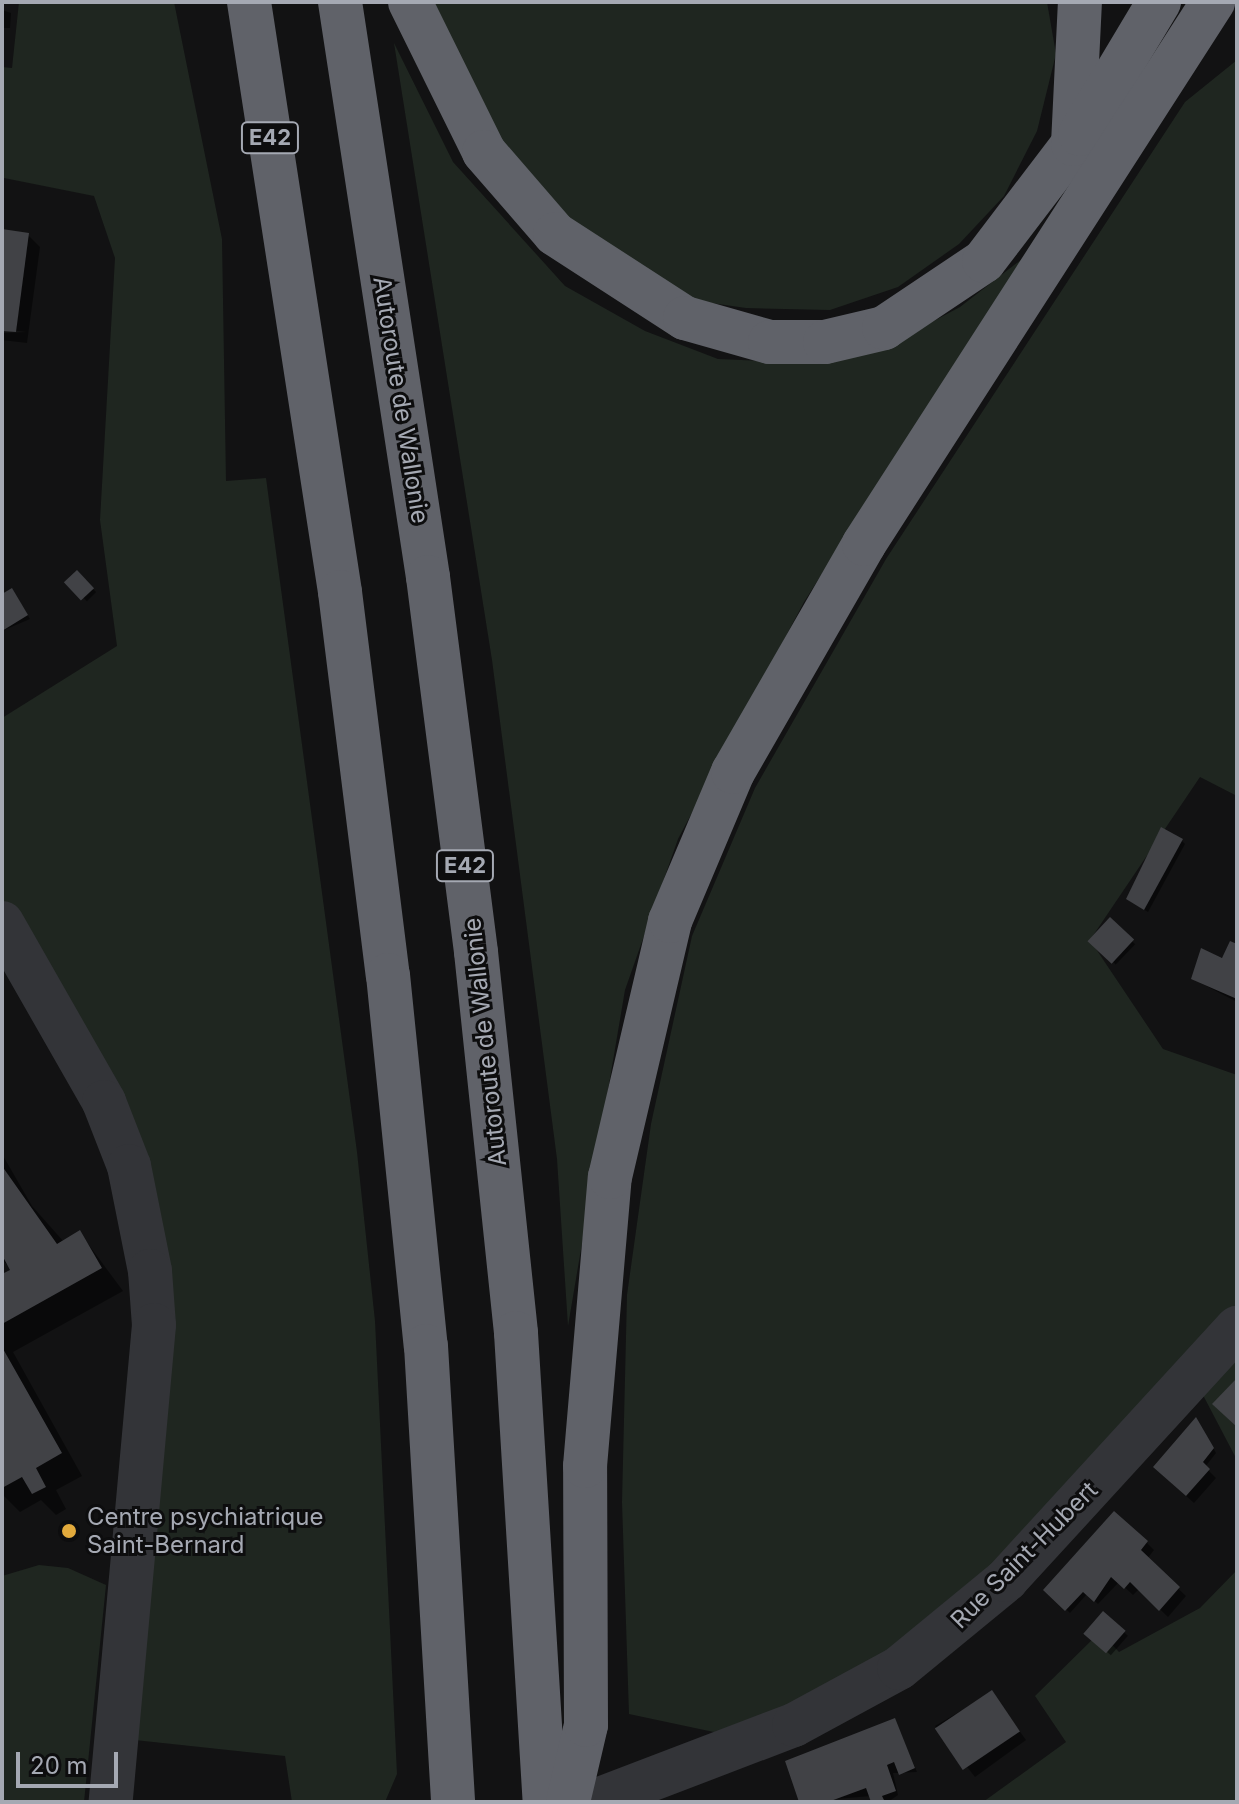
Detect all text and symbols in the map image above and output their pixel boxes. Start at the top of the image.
road number: E42 [240,120,300,156]
street label: Autoroute de Wallonie [367,274,435,526]
road number: E42 [435,848,495,884]
street label: Autoroute de Wallonie [458,916,512,1168]
street label: Rue Saint-Hubert [945,1476,1103,1634]
place label: Centre psychiatrique Saint-Bernard [87,1503,323,1559]
marker: Centre psychiatrique Saint-Bernard [58,1520,80,1542]
scale bar [20,1736,122,1786]
text: 20 m [30,1751,88,1780]

